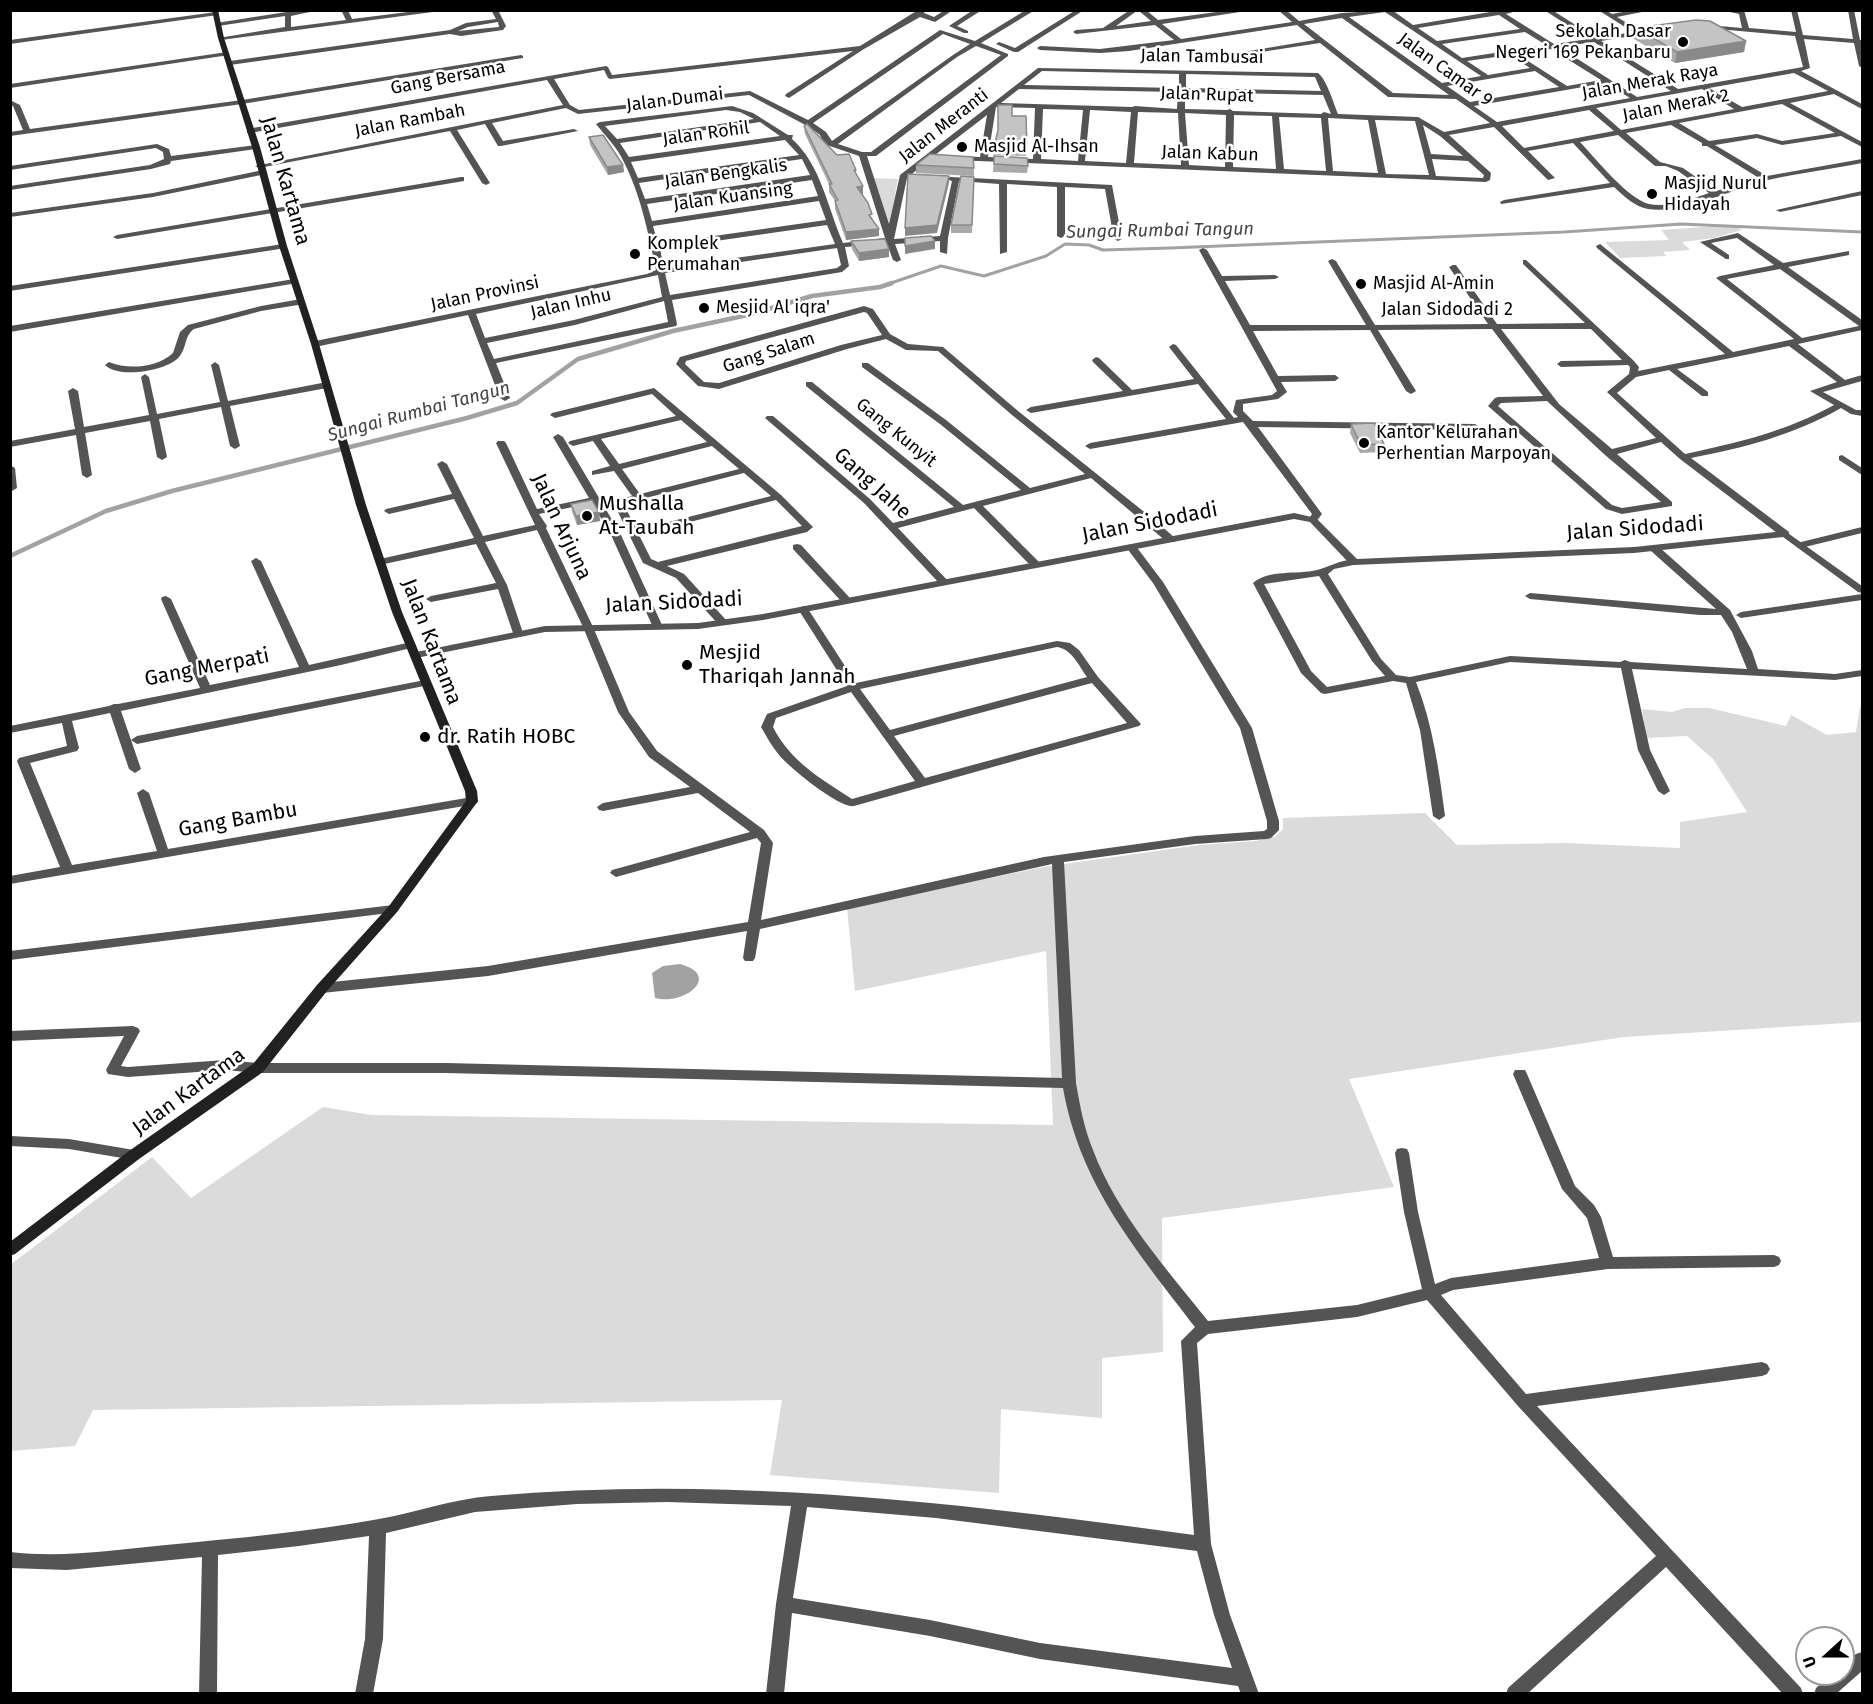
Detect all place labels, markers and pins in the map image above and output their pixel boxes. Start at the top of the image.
place label: Sekolah Dasar Negeri 169 Pekanbaru [1495,21,1671,63]
marker: Sekolah Dasar Negeri 169 Pekanbaru [1676,35,1690,49]
place label: Masjid Al-Ihsan [974,136,1099,158]
marker: Masjid Al-Ihsan [955,140,969,154]
place label: Masjid Nurul Hidayah [1664,173,1767,216]
marker: Masjid Nurul Hidayah [1645,187,1659,201]
place label: Komplek Perumahan [647,233,740,276]
marker: Komplek Perumahan [628,247,642,261]
place label: Masjid Al-Amin [1373,273,1495,295]
marker: Masjid Al-Amin [1354,277,1368,291]
place label: Mesjid Al iqra' [716,297,830,319]
marker: Mesjid Al iqra' [697,301,711,315]
place label: Kantor Kelurahan Perhentian Marpoyan [1376,422,1551,464]
marker: Kantor Kelurahan Perhentian Marpoyan [1357,436,1371,450]
place label: Mushalla At-Taubah [599,491,695,541]
marker: Mushalla At-Taubah [580,509,594,523]
place label: Mesjid Thariqah Jannah [699,640,856,690]
marker: Mesjid Thariqah Jannah [680,658,694,672]
place label: dr. Ratih HOBC [437,724,575,750]
marker: dr. Ratih HOBC [418,730,432,744]

